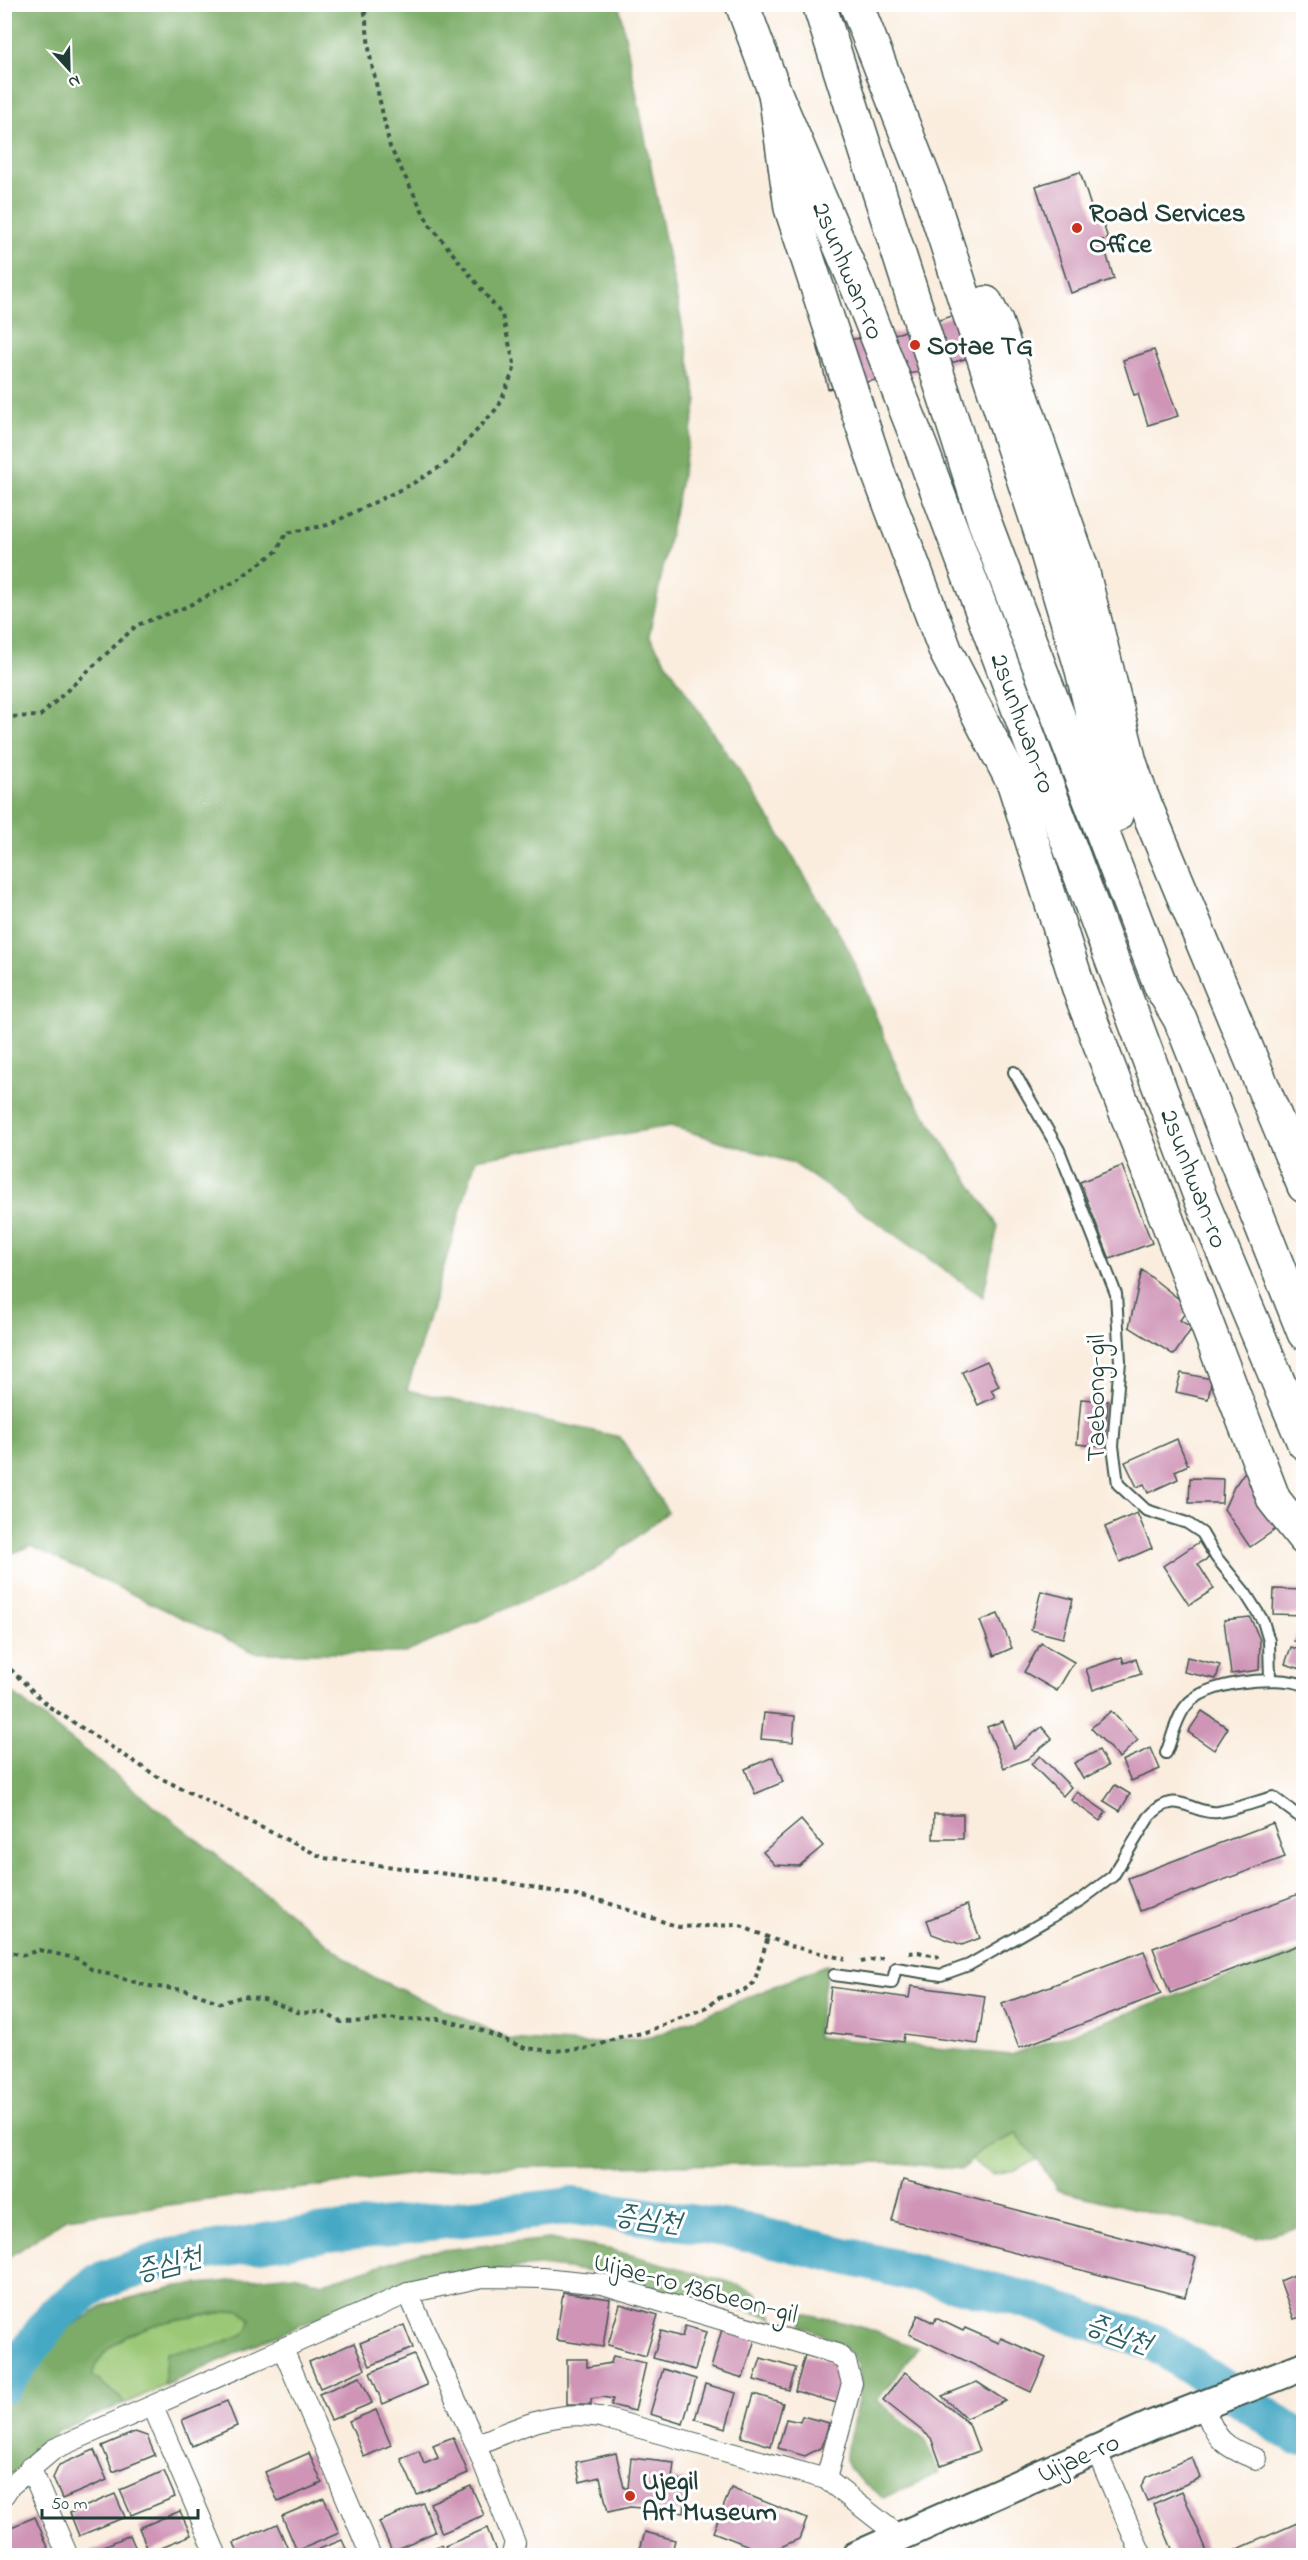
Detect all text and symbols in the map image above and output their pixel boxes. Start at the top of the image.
north arrow [39,39,99,99]
text: N [64,68,83,94]
place label: Road Services Office [1089,195,1245,265]
street label: 2sunhwan-ro [800,196,893,346]
marker: Road Services Office [1070,221,1084,235]
place label: Sotae TG [927,328,1033,367]
marker: Sotae TG [908,338,922,352]
street label: 2sunhwan-ro [978,648,1065,800]
street label: 2sunhwan-ro [1148,1103,1237,1254]
street label: Taebong-gil [1078,1334,1117,1462]
water label: 증심천 [611,2195,686,2246]
water label: 증심천 [131,2237,209,2293]
street label: Uijae-ro 136beon-gil [589,2243,802,2335]
water label: 증심천 [1079,2304,1159,2367]
street label: Uijae-ro [1032,2424,1126,2495]
place label: Ujegil Art Museum [642,2463,777,2533]
scale bar [42,2482,198,2520]
marker: Ujegil Art Museum [623,2489,637,2503]
text: 50 m [51,2492,88,2518]

